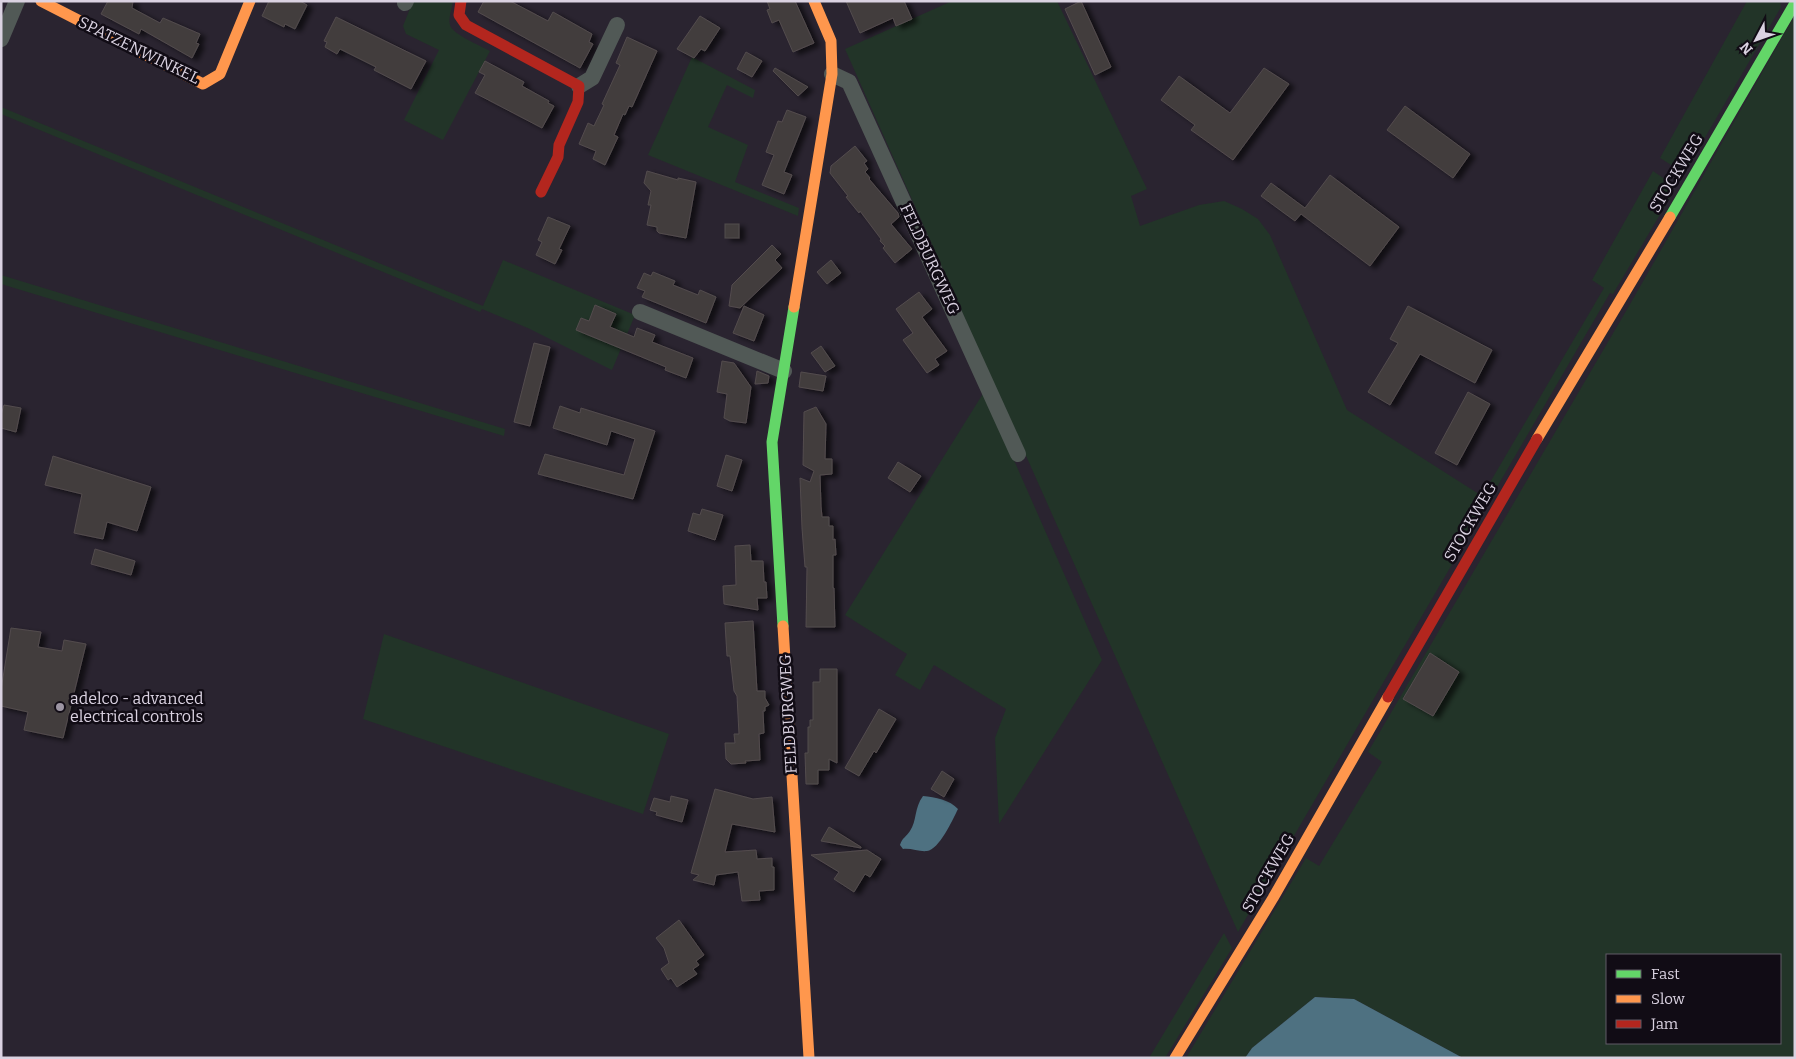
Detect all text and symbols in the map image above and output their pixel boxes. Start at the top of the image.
street label: SPATZENWINKEL [75,12,203,88]
north arrow [1731,15,1781,65]
text: N [1736,38,1757,58]
street label: STOCKWEG [1645,130,1707,216]
street label: FELDBURGWEG [896,201,964,318]
street label: STOCKWEG [1440,479,1500,565]
street label: FELDBURGWEG [775,653,801,774]
place label: adelco - advanced electrical controls [70,689,204,726]
marker: adelco - advanced electrical controls [54,701,66,713]
street label: STOCKWEG [1238,830,1298,916]
legend [1606,954,1781,1044]
text: Fast [1651,965,1680,983]
text: Slow [1651,990,1686,1008]
text: Jam [1650,1015,1679,1033]

